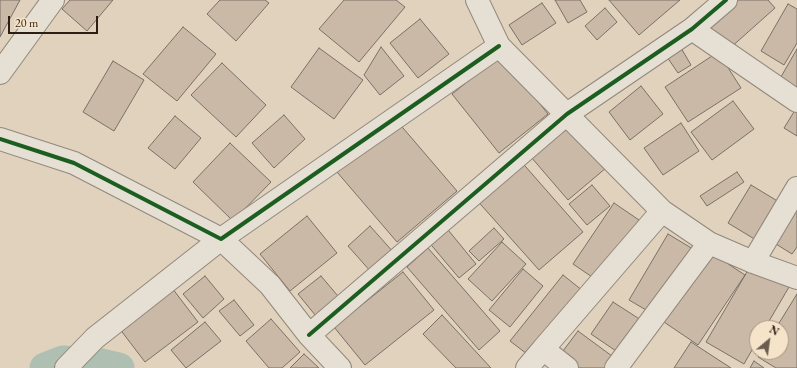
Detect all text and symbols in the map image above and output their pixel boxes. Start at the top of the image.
scale bar [10,8,100,34]
text: 20 m [15,15,38,31]
north arrow [749,320,789,360]
text: N [767,322,782,339]

